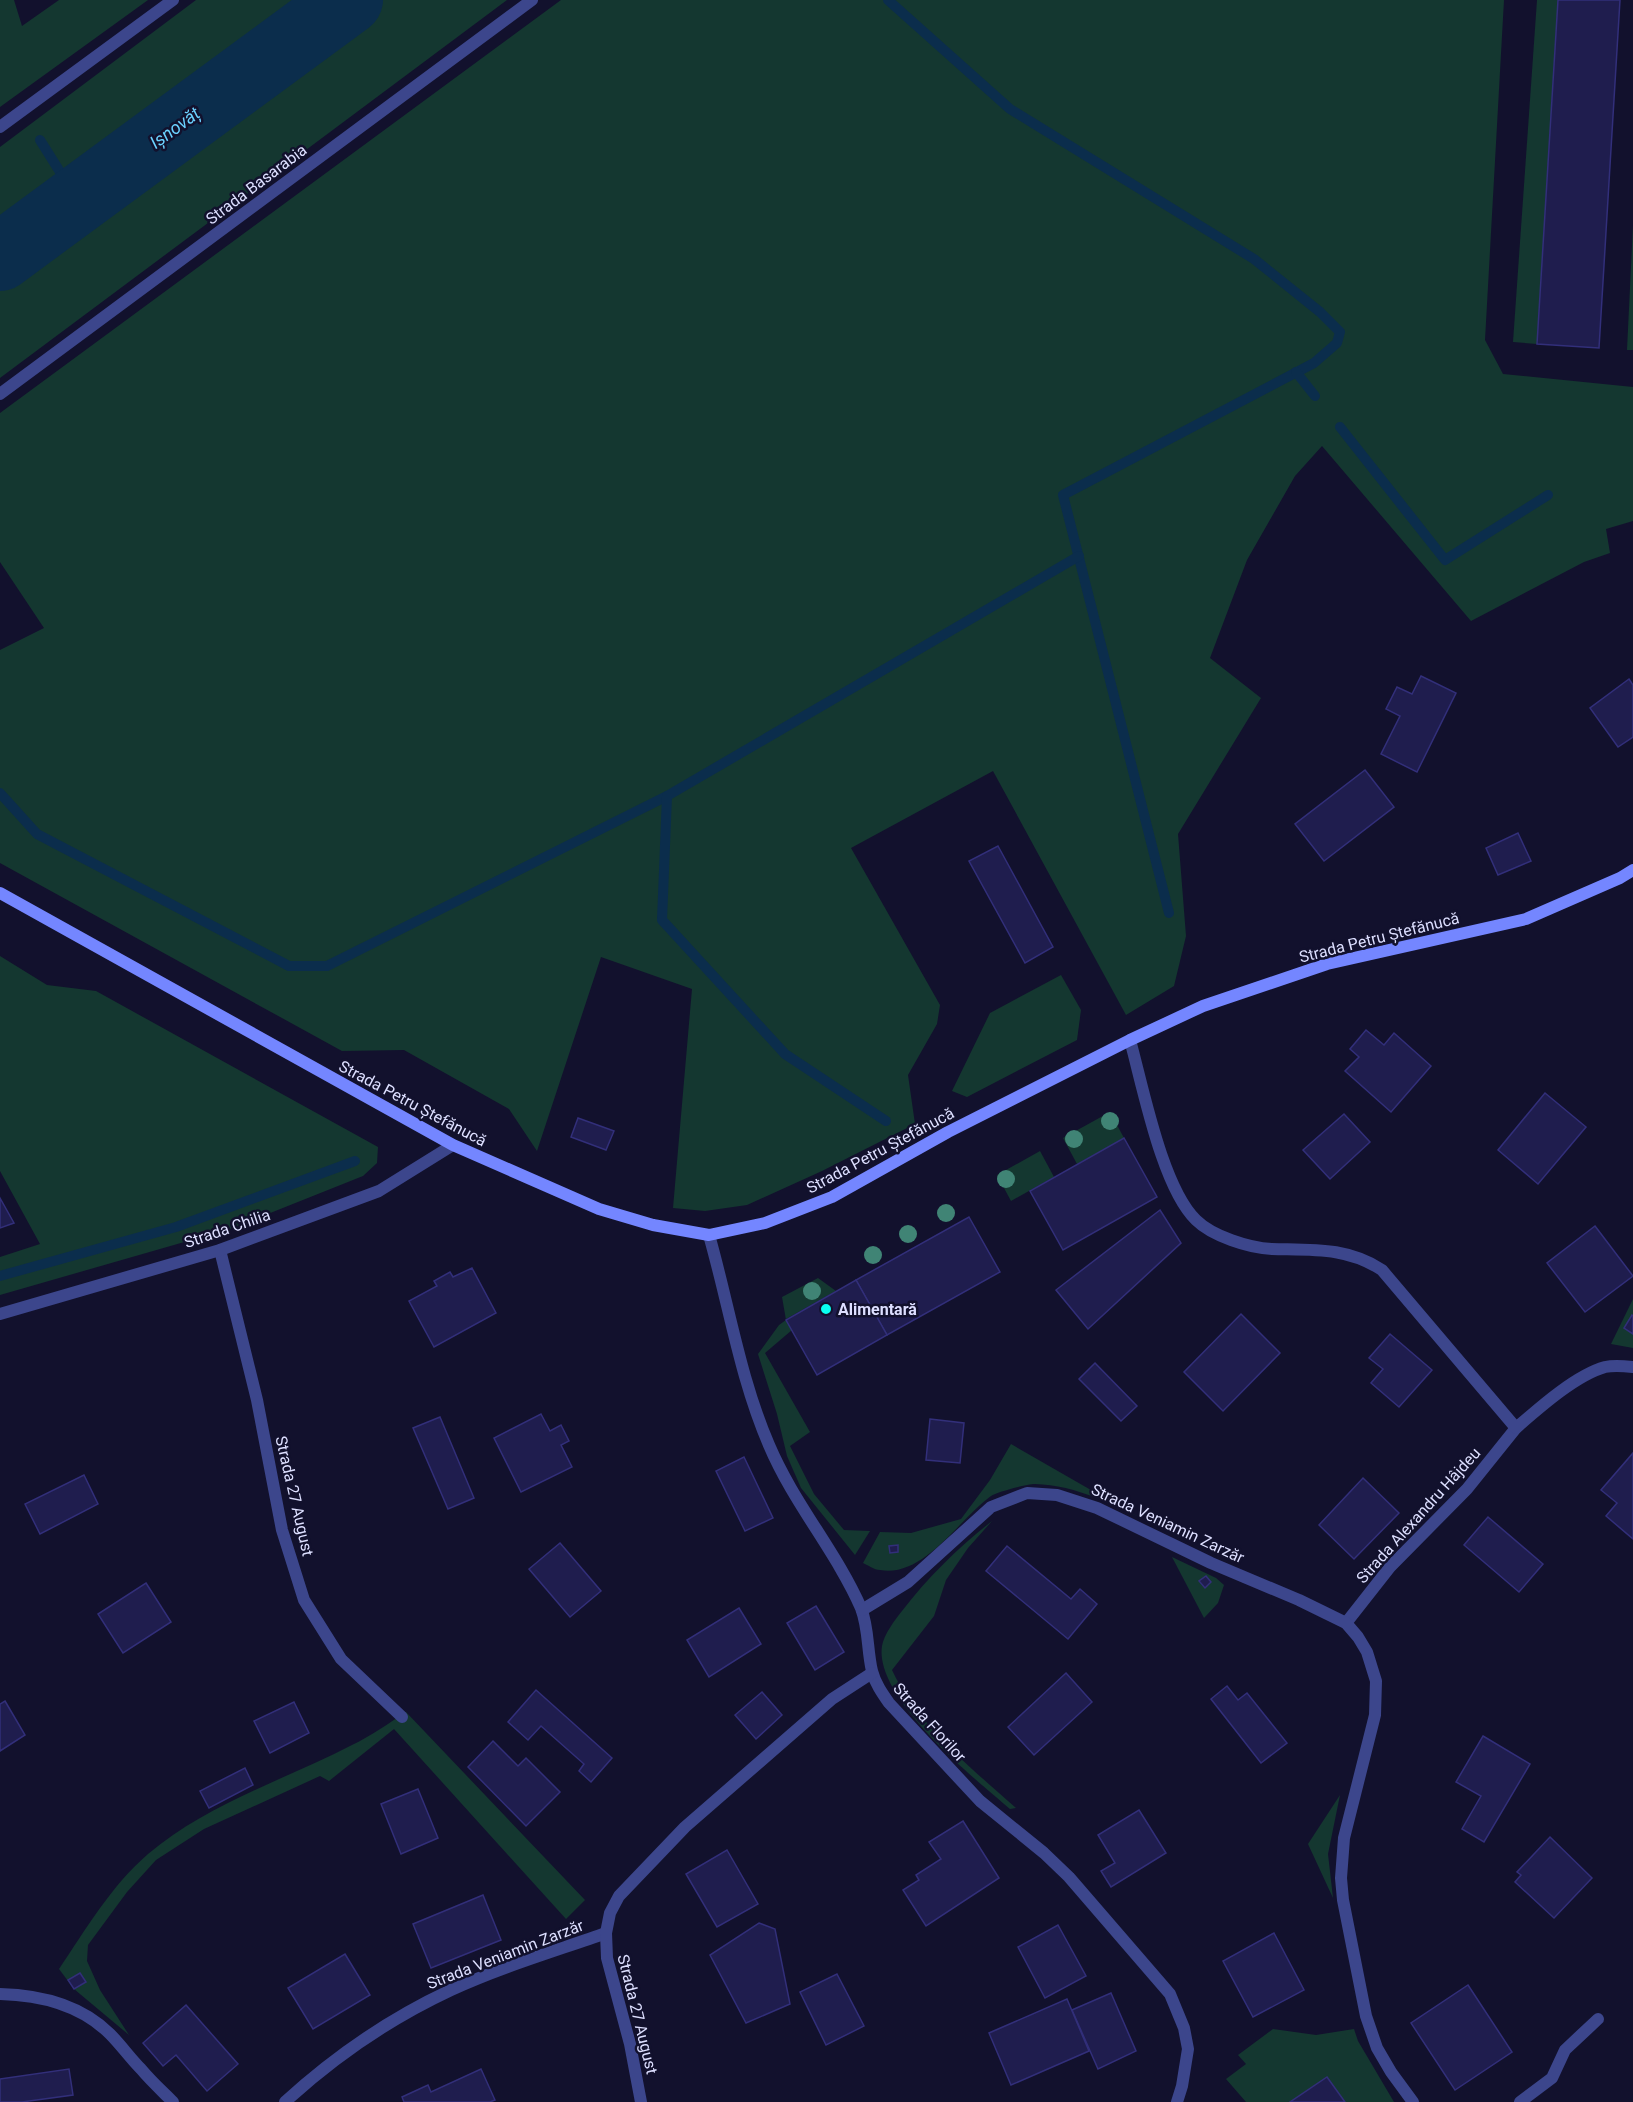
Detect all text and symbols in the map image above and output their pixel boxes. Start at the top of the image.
water label: Ișnovăț [146,102,205,154]
street label: Strada Basarabia [202,140,310,228]
street label: Strada Petru Ștefănucă [1297,908,1461,968]
street label: Strada Petru Ștefănucă [335,1056,490,1151]
street label: Strada Petru Ștefănucă [803,1103,958,1198]
street label: Strada Chilia [182,1205,273,1252]
place label: Alimentară [838,1300,917,1319]
marker: Alimentară [819,1302,833,1316]
street label: Strada 27 August [271,1434,318,1558]
street label: Strada Alexandru Hâjdeu [1352,1444,1484,1587]
street label: Strada Veniamin Zarzăr [1088,1480,1248,1567]
street label: Strada Florilor [889,1679,970,1766]
street label: Strada Veniamin Zarzăr [424,1916,587,1993]
street label: Strada 27 August [613,1952,662,2076]

